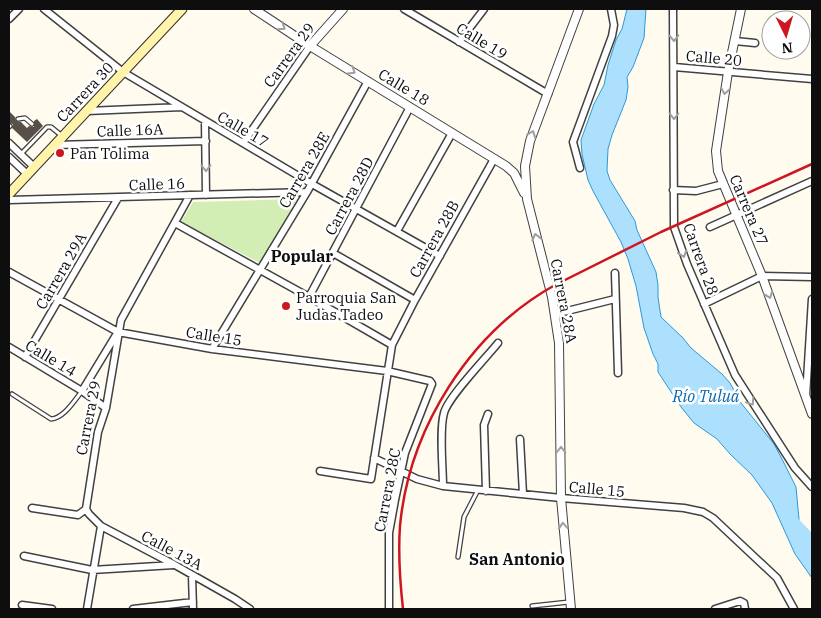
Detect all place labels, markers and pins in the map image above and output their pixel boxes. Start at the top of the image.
place label: Pan Tolima [70,144,150,163]
marker: Pan Tolima [54,147,66,159]
place label: Parroquia San Judas Tadeo [296,288,397,324]
marker: Parroquia San Judas Tadeo [280,300,292,312]

